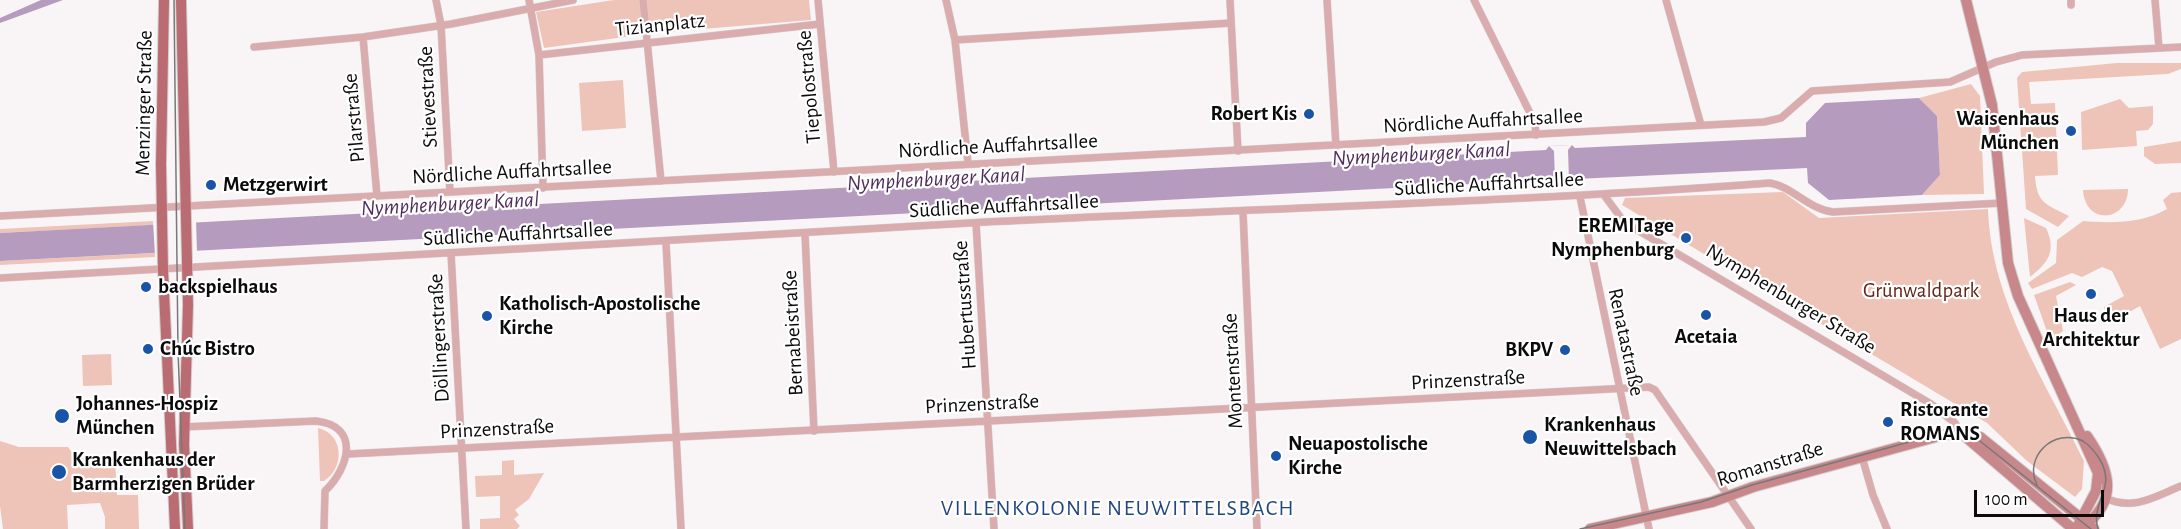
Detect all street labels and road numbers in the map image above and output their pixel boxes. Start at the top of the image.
street label: Tizianplatz [614,8,706,42]
street label: Tiepolostraße [791,29,827,145]
street label: Menzinger Straße [130,30,158,176]
street label: Stievestraße [413,46,443,148]
street label: Pilarstraße [338,72,370,164]
street label: Nördliche Auffahrtsallee [1383,103,1583,139]
street label: Nördliche Auffahrtsallee [898,128,1098,164]
street label: Nördliche Auffahrtsallee [412,154,612,190]
street label: Südliche Auffahrtsallee [1394,166,1584,202]
street label: Südliche Auffahrtsallee [909,188,1099,224]
street label: Südliche Auffahrtsallee [423,216,613,252]
street label: Nymphenburger Straße [1701,238,1881,360]
street label: Hubertusstraße [948,240,982,370]
street label: Bernabeistraße [777,270,809,396]
street label: Döllingerstraße [423,273,455,403]
street label: Renatastraße [1602,286,1650,398]
street label: Montenstraße [1217,312,1249,430]
street label: Prinzenstraße [1410,364,1526,396]
street label: Prinzenstraße [924,388,1040,420]
street label: Prinzenstraße [439,413,555,445]
street label: Romanstraße [1714,436,1826,492]

